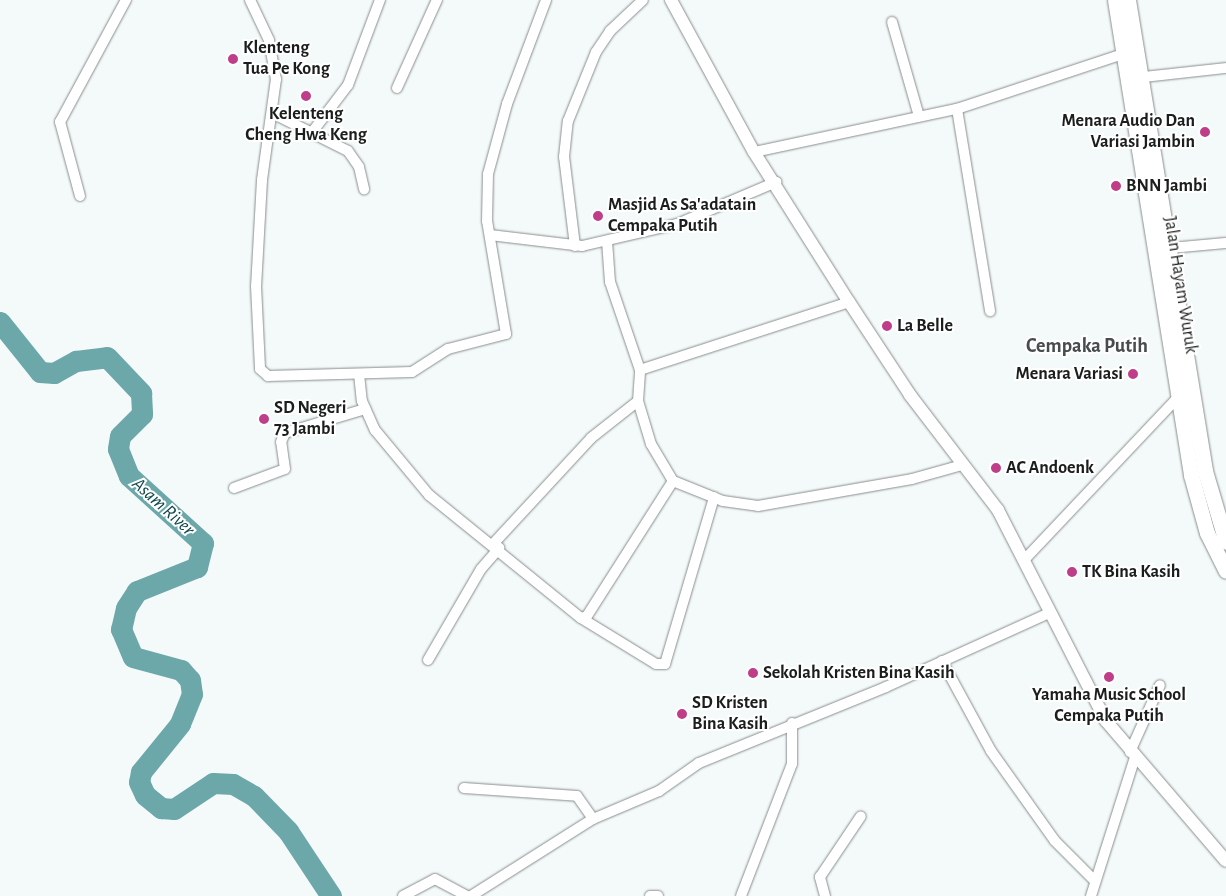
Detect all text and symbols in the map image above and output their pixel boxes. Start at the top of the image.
place label: Klenteng Tua Pe Kong [243,38,330,80]
marker: Klenteng Tua Pe Kong [227,53,239,65]
marker: Kelenteng Cheng Hwa Keng [300,90,312,102]
place label: Kelenteng Cheng Hwa Keng [245,104,367,146]
place label: Menara Audio Dan Variasi Jambin [1062,111,1195,154]
marker: Menara Audio Dan Variasi Jambin [1199,126,1211,138]
place label: BNN Jambi [1126,175,1207,197]
marker: BNN Jambi [1110,180,1122,192]
place label: Masjid As Sa'adatain Cempaka Putih [608,195,756,238]
marker: Masjid As Sa'adatain Cempaka Putih [592,210,604,222]
street label: Jalan Hayam Wuruk [1158,215,1202,355]
place label: La Belle [897,315,953,337]
marker: La Belle [881,320,893,332]
district label: Cempaka Putih [1026,334,1148,358]
place label: Menara Variasi [1016,363,1123,385]
marker: Menara Variasi [1127,368,1139,380]
place label: SD Negeri 73 Jambi [274,398,346,440]
marker: SD Negeri 73 Jambi [258,413,270,425]
place label: AC Andoenk [1006,457,1094,479]
marker: AC Andoenk [990,462,1002,474]
water label: Asam River [127,473,199,541]
place label: TK Bina Kasih [1082,561,1180,583]
marker: TK Bina Kasih [1066,566,1078,578]
place label: Sekolah Kristen Bina Kasih [763,662,955,684]
marker: Sekolah Kristen Bina Kasih [747,667,759,679]
marker: Yamaha Music School Cempaka Putih [1103,671,1115,683]
place label: Yamaha Music School Cempaka Putih [1032,685,1186,728]
place label: SD Kristen Bina Kasih [692,693,768,736]
marker: SD Kristen Bina Kasih [676,708,688,720]

